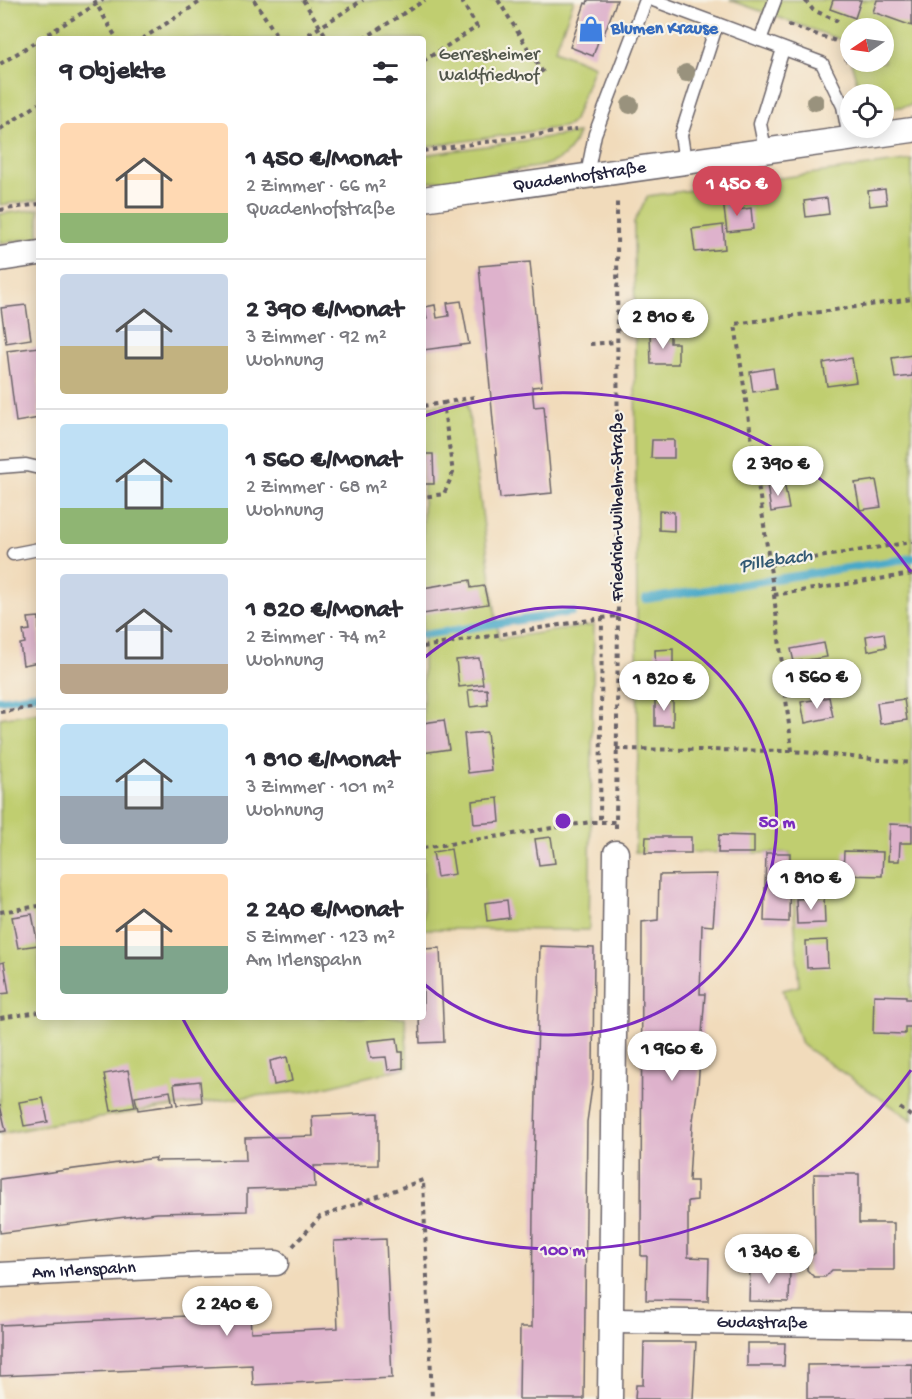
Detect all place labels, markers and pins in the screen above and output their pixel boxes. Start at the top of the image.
shop icon: Blumen Krause [576,14,606,44]
place label: Blumen Krause [610,19,719,40]
pin: 1 450 € [682,166,792,217]
pin: 2 810 € [608,299,718,350]
pin: 2 390 € [723,446,833,497]
pin: 1 560 € [762,659,872,710]
pin: 1 820 € [609,661,719,712]
centre of rings [553,811,573,831]
pin: 1 810 € [756,860,866,911]
pin: 1 960 € [617,1031,727,1082]
pin: 1 340 € [714,1234,824,1285]
pin: 2 240 € [172,1286,282,1337]

